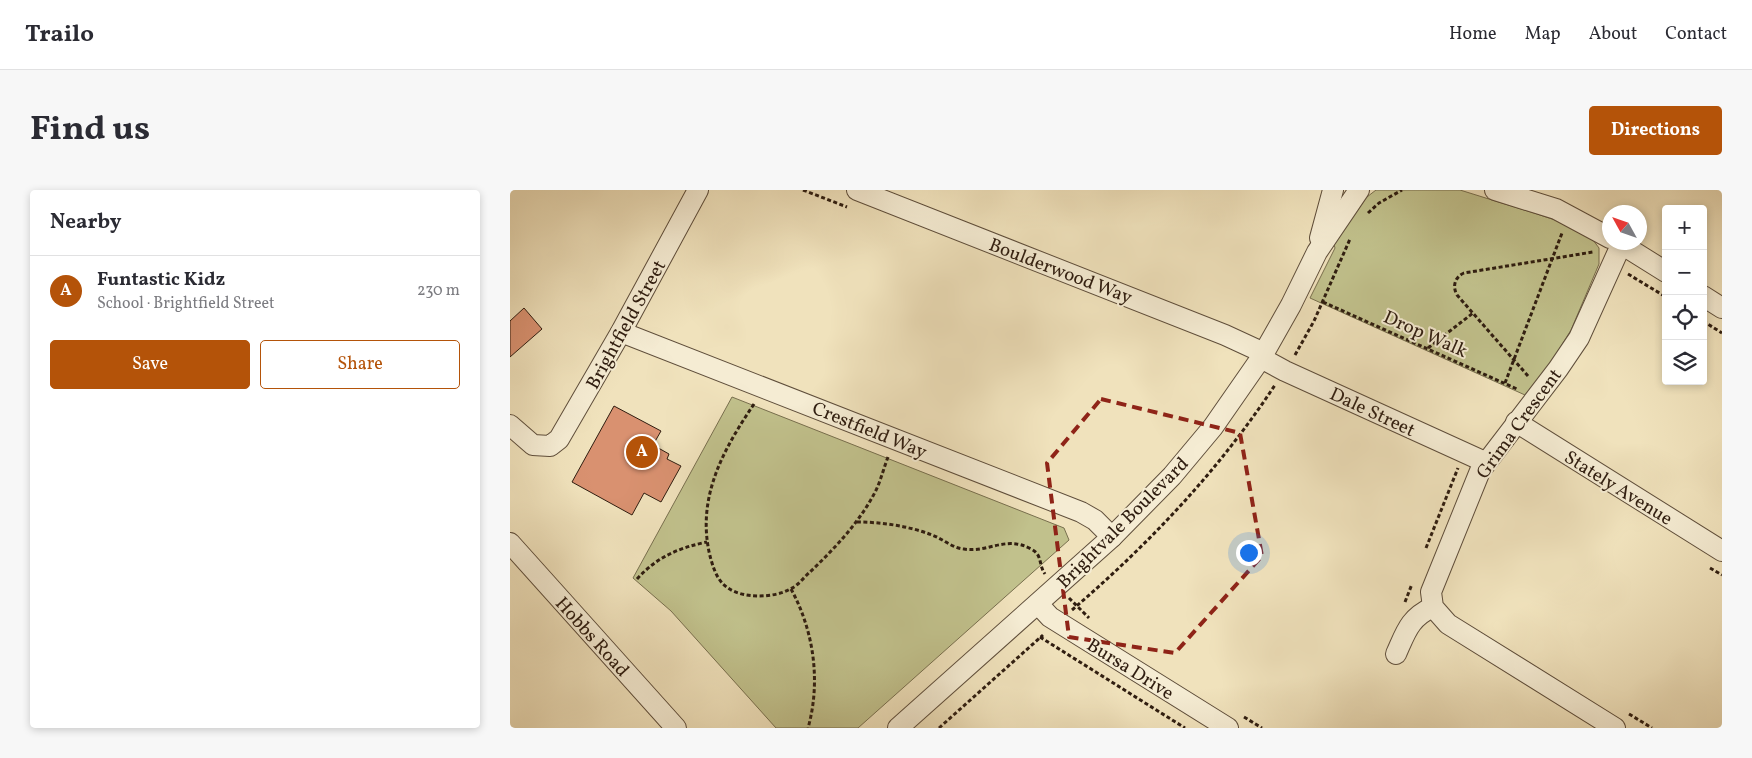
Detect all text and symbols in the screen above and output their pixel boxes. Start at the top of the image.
text: Trailo [25,18,94,52]
text: Home [1449,22,1497,47]
text: Map [1525,22,1561,47]
text: About [1589,22,1637,47]
text: Contact [1665,22,1727,47]
text: Find us [30,106,150,154]
button: Directions [1589,106,1722,155]
north arrow [1602,205,1647,250]
map controls [1662,205,1707,385]
button: + [1662,205,1707,250]
text: Nearby [50,208,121,237]
street label: Boulderwood Way [985,233,1136,311]
button: − [1662,250,1707,295]
street label: Brightfield Street [580,255,673,394]
text: Funtastic Kidz [97,267,225,293]
text: A [60,280,72,302]
text: 230 m [417,280,460,302]
text: School · Brightfield Street [97,293,275,315]
button: locate [1662,295,1707,340]
street label: Drop Walk [1379,305,1471,365]
button: Save [50,340,250,389]
button: Share [260,340,460,389]
button: layers [1662,340,1707,385]
street label: Grima Crescent [1471,363,1569,485]
street label: Dale Street [1325,382,1419,444]
street label: Crestfield Way [808,396,931,466]
pin: A [626,433,658,471]
street label: Stately Avenue [1559,445,1677,532]
street label: Brightvale Boulevard [1052,452,1195,595]
your location [1236,540,1262,566]
street label: Hobbs Road [549,592,635,683]
street label: Bursa Drive [1081,633,1179,707]

